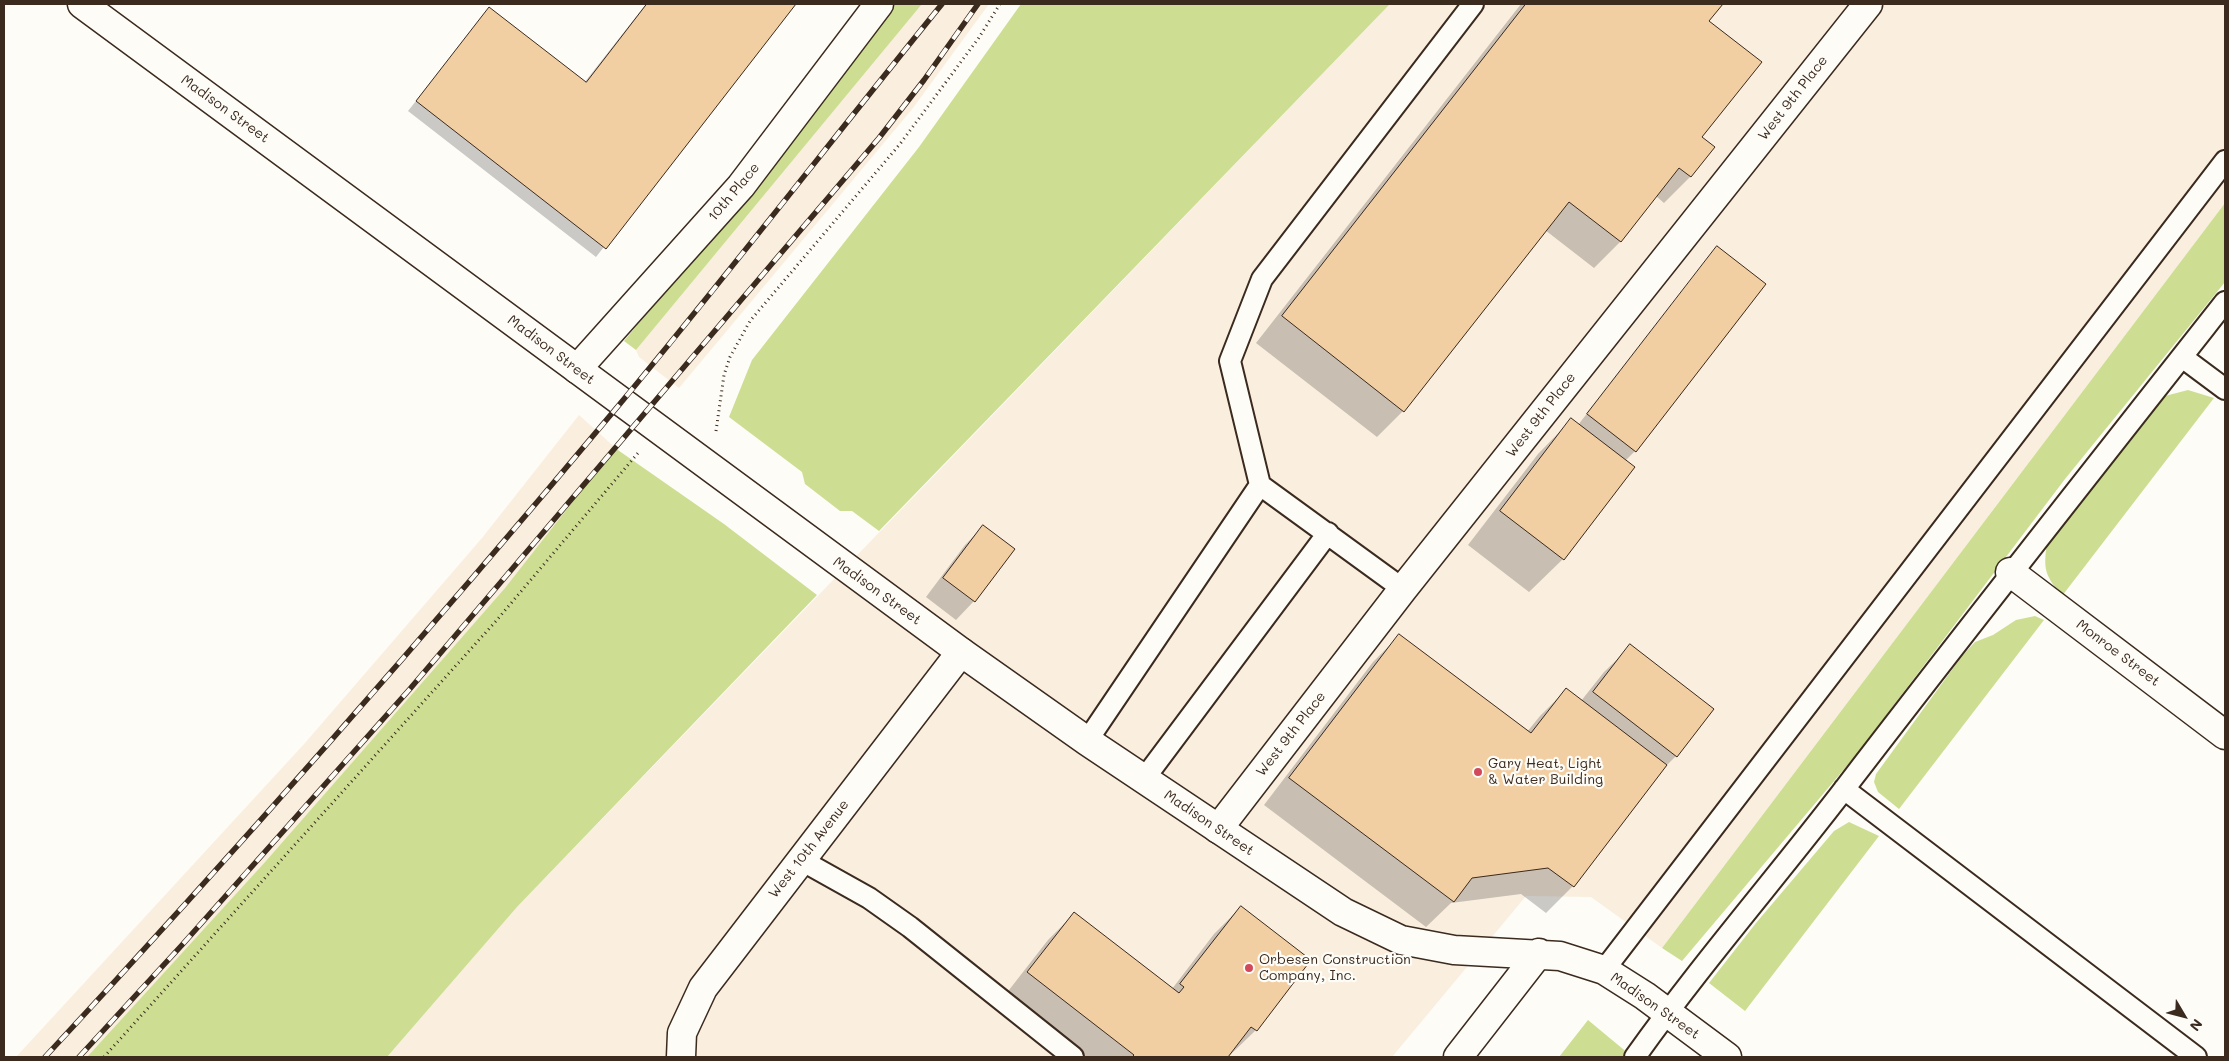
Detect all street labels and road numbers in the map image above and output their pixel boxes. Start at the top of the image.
street label: West 9th Place [1755,52,1831,144]
street label: Madison Street [178,71,272,147]
street label: 10th Place [705,159,763,225]
street label: Madison Street [504,312,598,388]
street label: West 9th Place [1503,369,1579,461]
street label: Madison Street [830,553,924,629]
street label: Monroe Street [2073,616,2163,690]
street label: West 9th Place [1253,688,1329,780]
street label: Madison Street [1161,787,1257,859]
street label: West 10th Avenue [765,796,853,902]
street label: Madison Street [1607,969,1703,1043]

